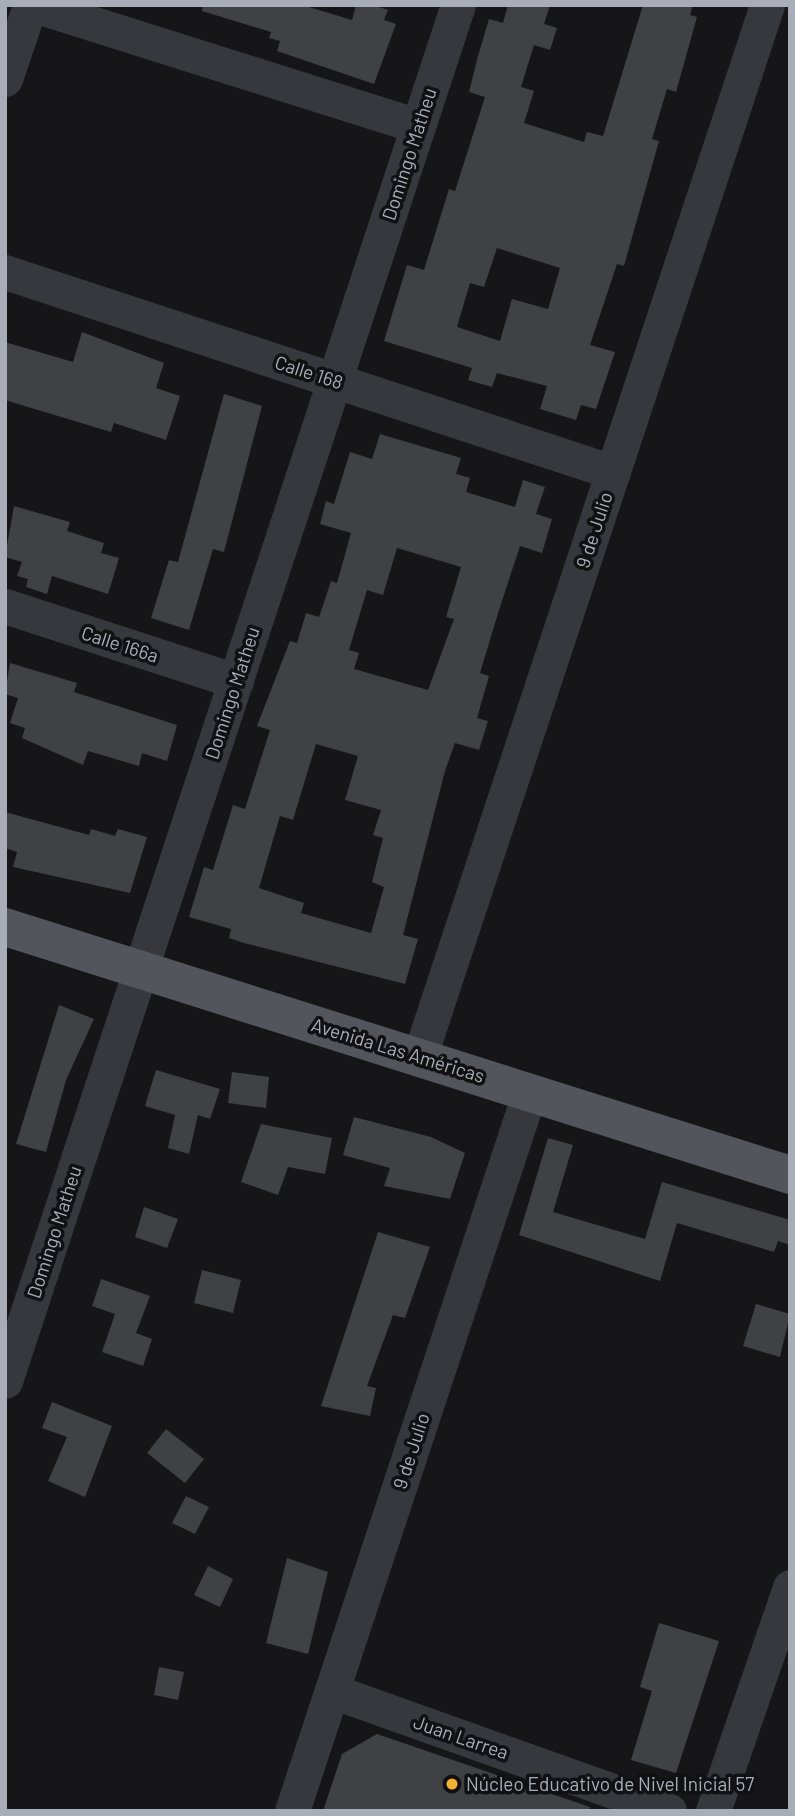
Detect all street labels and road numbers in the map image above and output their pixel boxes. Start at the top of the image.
street label: Domingo Matheu [377,85,441,223]
street label: Calle 168 [272,350,346,394]
street label: 9 de Julio [571,489,617,571]
street label: Calle 166a [79,621,161,667]
street label: Domingo Matheu [200,624,264,762]
street label: Avenida Las Américas [309,1013,487,1087]
street label: Domingo Matheu [22,1163,86,1301]
street label: 9 de Julio [388,1410,434,1492]
street label: Juan Larrea [411,1710,511,1764]

